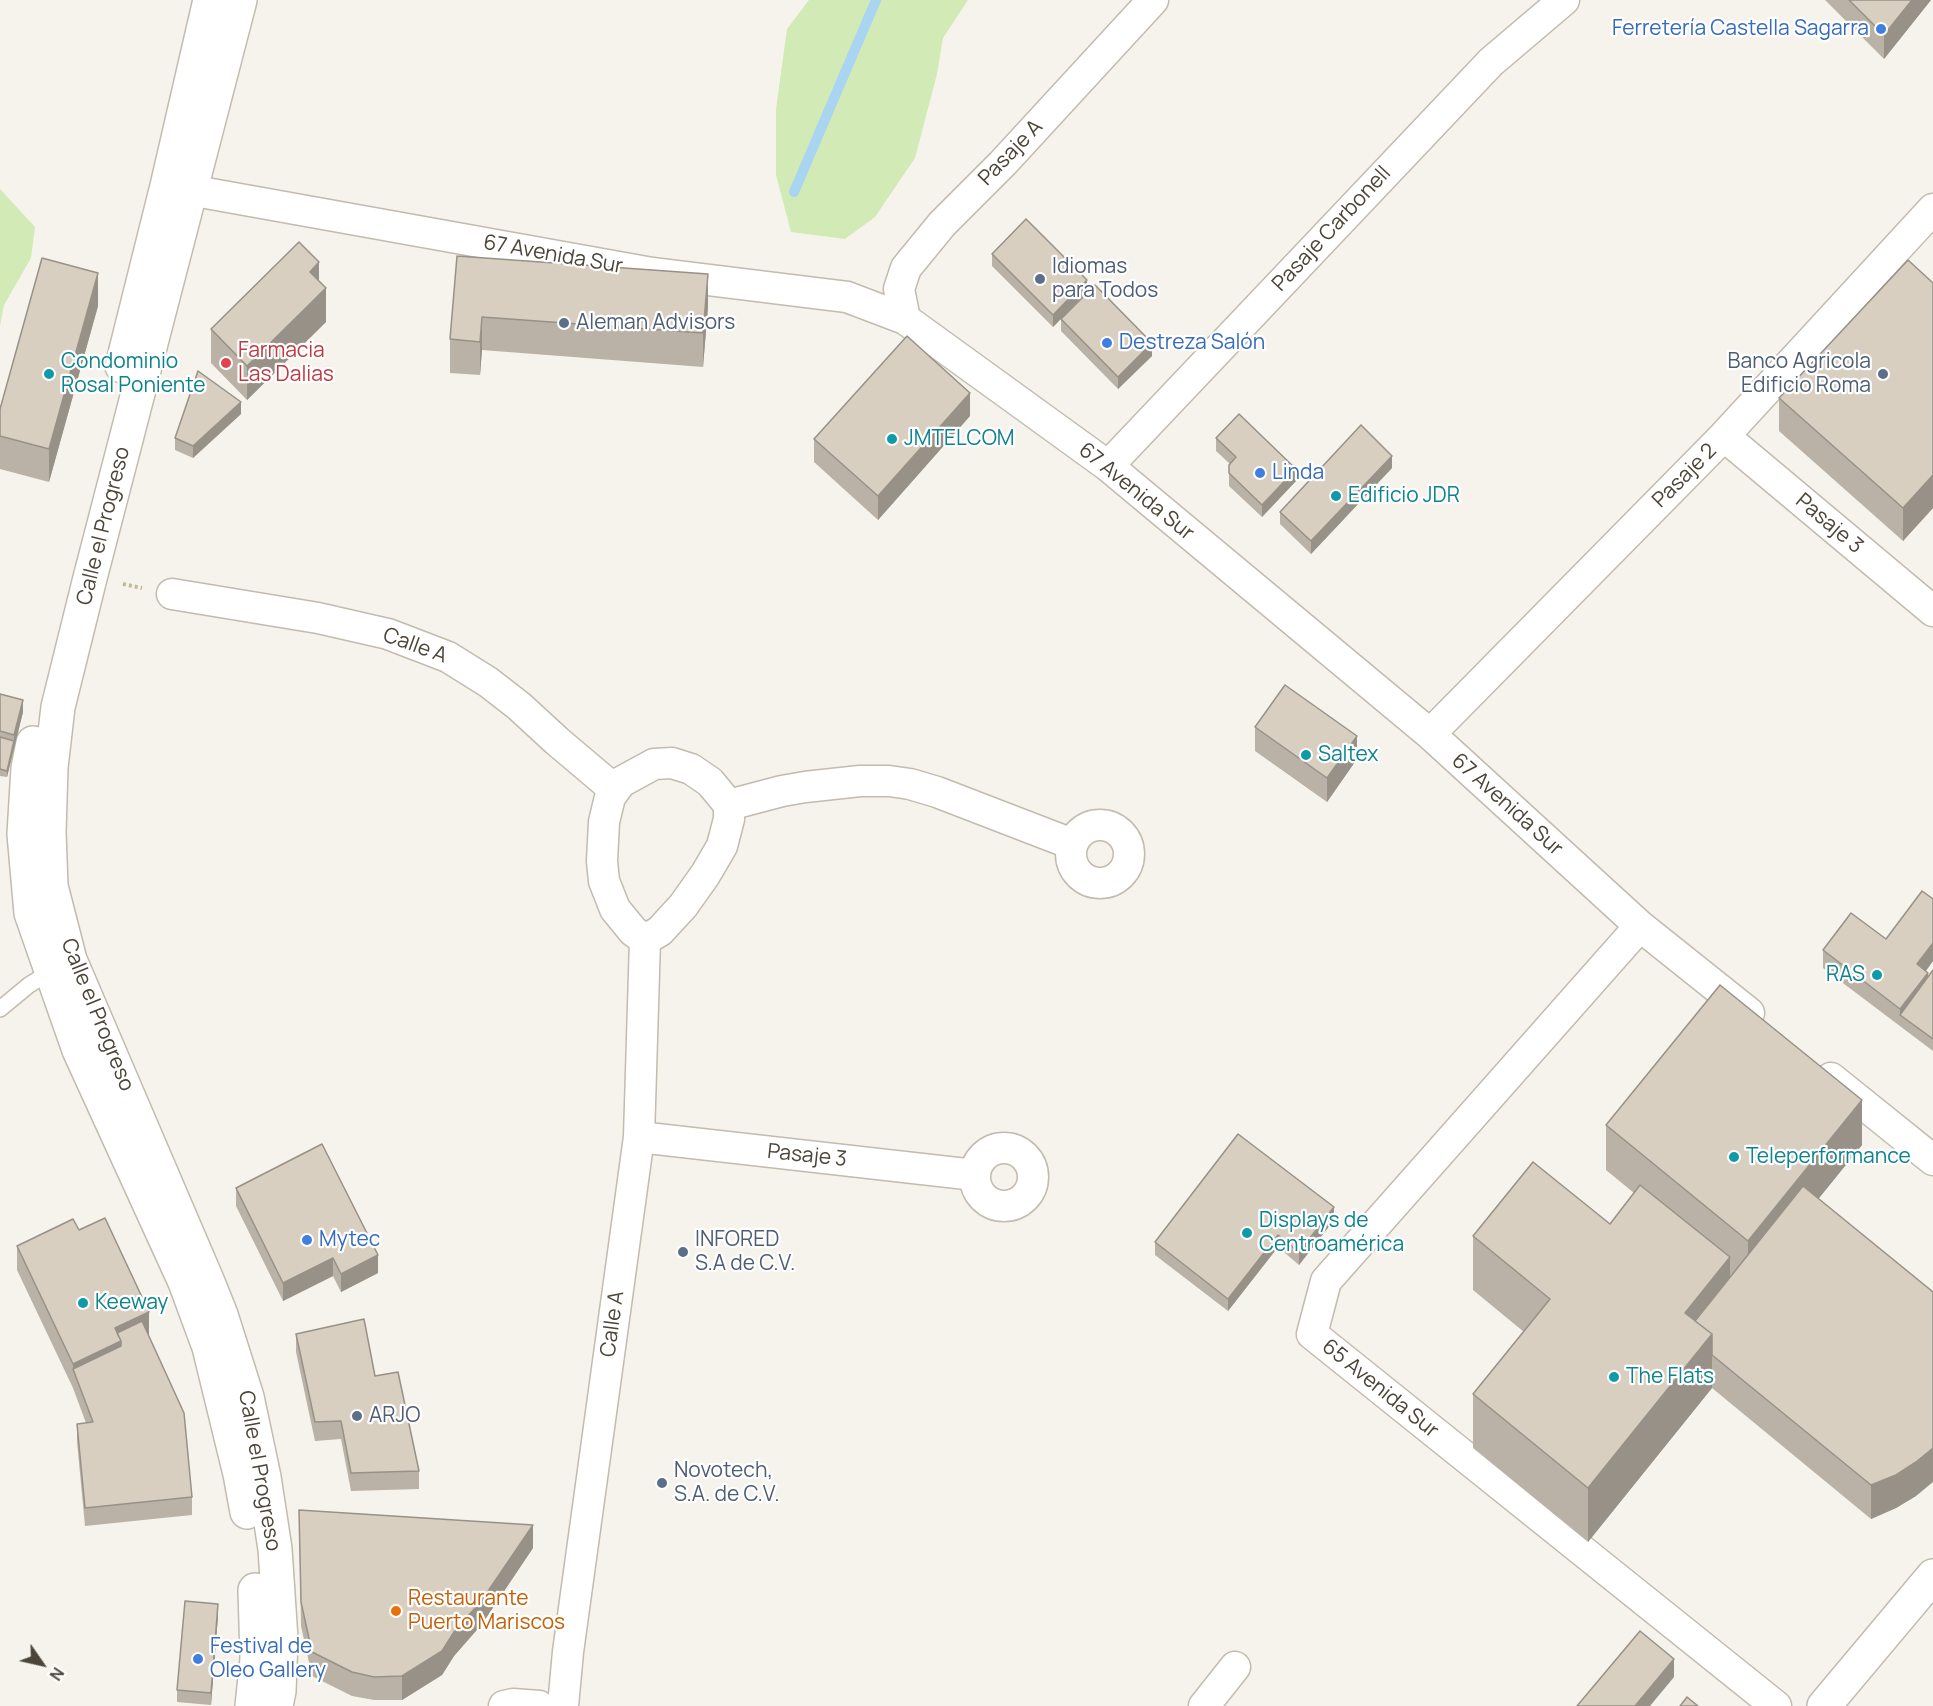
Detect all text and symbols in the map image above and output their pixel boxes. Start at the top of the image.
place label: Ferretería Castella Sagarra [1612,16,1869,42]
marker: Ferretería Castella Sagarra [1874,22,1888,36]
street label: Pasaje A [974,115,1048,191]
street label: Pasaje Carbonell [1268,161,1396,297]
street label: 67 Avenida Sur [481,230,625,280]
place label: Idiomas para Todos [1052,254,1158,304]
marker: Idiomas para Todos [1033,272,1047,286]
place label: Aleman Advisors [576,310,735,336]
marker: Aleman Advisors [557,316,571,330]
place label: Destreza Salón [1119,330,1265,356]
marker: Destreza Salón [1100,336,1114,350]
place label: Farmacia Las Dalias [238,338,334,388]
place label: Condominio Rosal Poniente [61,349,205,399]
place label: Banco Agricola Edificio Roma [1728,349,1871,399]
marker: Farmacia Las Dalias [219,356,233,370]
marker: Condominio Rosal Poniente [42,367,56,381]
marker: Banco Agricola Edificio Roma [1876,367,1890,381]
place label: JMTELCOM [904,426,1014,452]
marker: JMTELCOM [885,432,899,446]
street label: 67 Avenida Sur [1073,438,1199,546]
street label: Pasaje 2 [1648,439,1722,513]
street label: Calle el Progreso [72,444,136,608]
place label: Linda [1272,460,1324,486]
marker: Linda [1253,466,1267,480]
place label: Edificio JDR [1348,483,1460,509]
marker: Edificio JDR [1329,489,1343,503]
street label: Pasaje 3 [1790,489,1868,559]
street label: Calle A [380,623,450,669]
place label: Saltex [1318,742,1378,768]
marker: Saltex [1299,748,1313,762]
street label: 67 Avenida Sur [1446,748,1568,862]
street label: Calle el Progreso [55,935,139,1095]
place label: RAS [1826,962,1865,988]
marker: RAS [1870,968,1884,982]
street label: Pasaje 3 [766,1139,848,1173]
place label: Teleperformance [1746,1144,1911,1170]
marker: Teleperformance [1727,1150,1741,1164]
place label: Displays de Centroamérica [1259,1208,1404,1258]
marker: Displays de Centroamérica [1240,1226,1254,1240]
place label: Mytec [319,1227,380,1253]
place label: INFORED S.A de C.V. [695,1227,795,1277]
marker: Mytec [300,1233,314,1247]
marker: INFORED S.A de C.V. [676,1245,690,1259]
street label: Calle A [596,1289,630,1359]
place label: Keeway [95,1290,168,1316]
marker: Keeway [76,1296,90,1310]
street label: 65 Avenida Sur [1317,1334,1443,1444]
place label: The Flats [1626,1364,1714,1390]
marker: The Flats [1607,1370,1621,1384]
street label: Calle el Progreso [232,1389,286,1553]
place label: ARJO [369,1403,420,1429]
marker: ARJO [350,1409,364,1423]
place label: Novotech, S.A. de C.V. [674,1458,780,1508]
marker: Novotech, S.A. de C.V. [655,1476,669,1490]
place label: Restaurante Puerto Mariscos [408,1586,565,1636]
marker: Restaurante Puerto Mariscos [389,1604,403,1618]
north arrow [12,1634,72,1694]
place label: Festival de Oleo Gallery [210,1634,326,1684]
marker: Festival de Oleo Gallery [191,1652,205,1666]
text: N [45,1663,69,1685]

